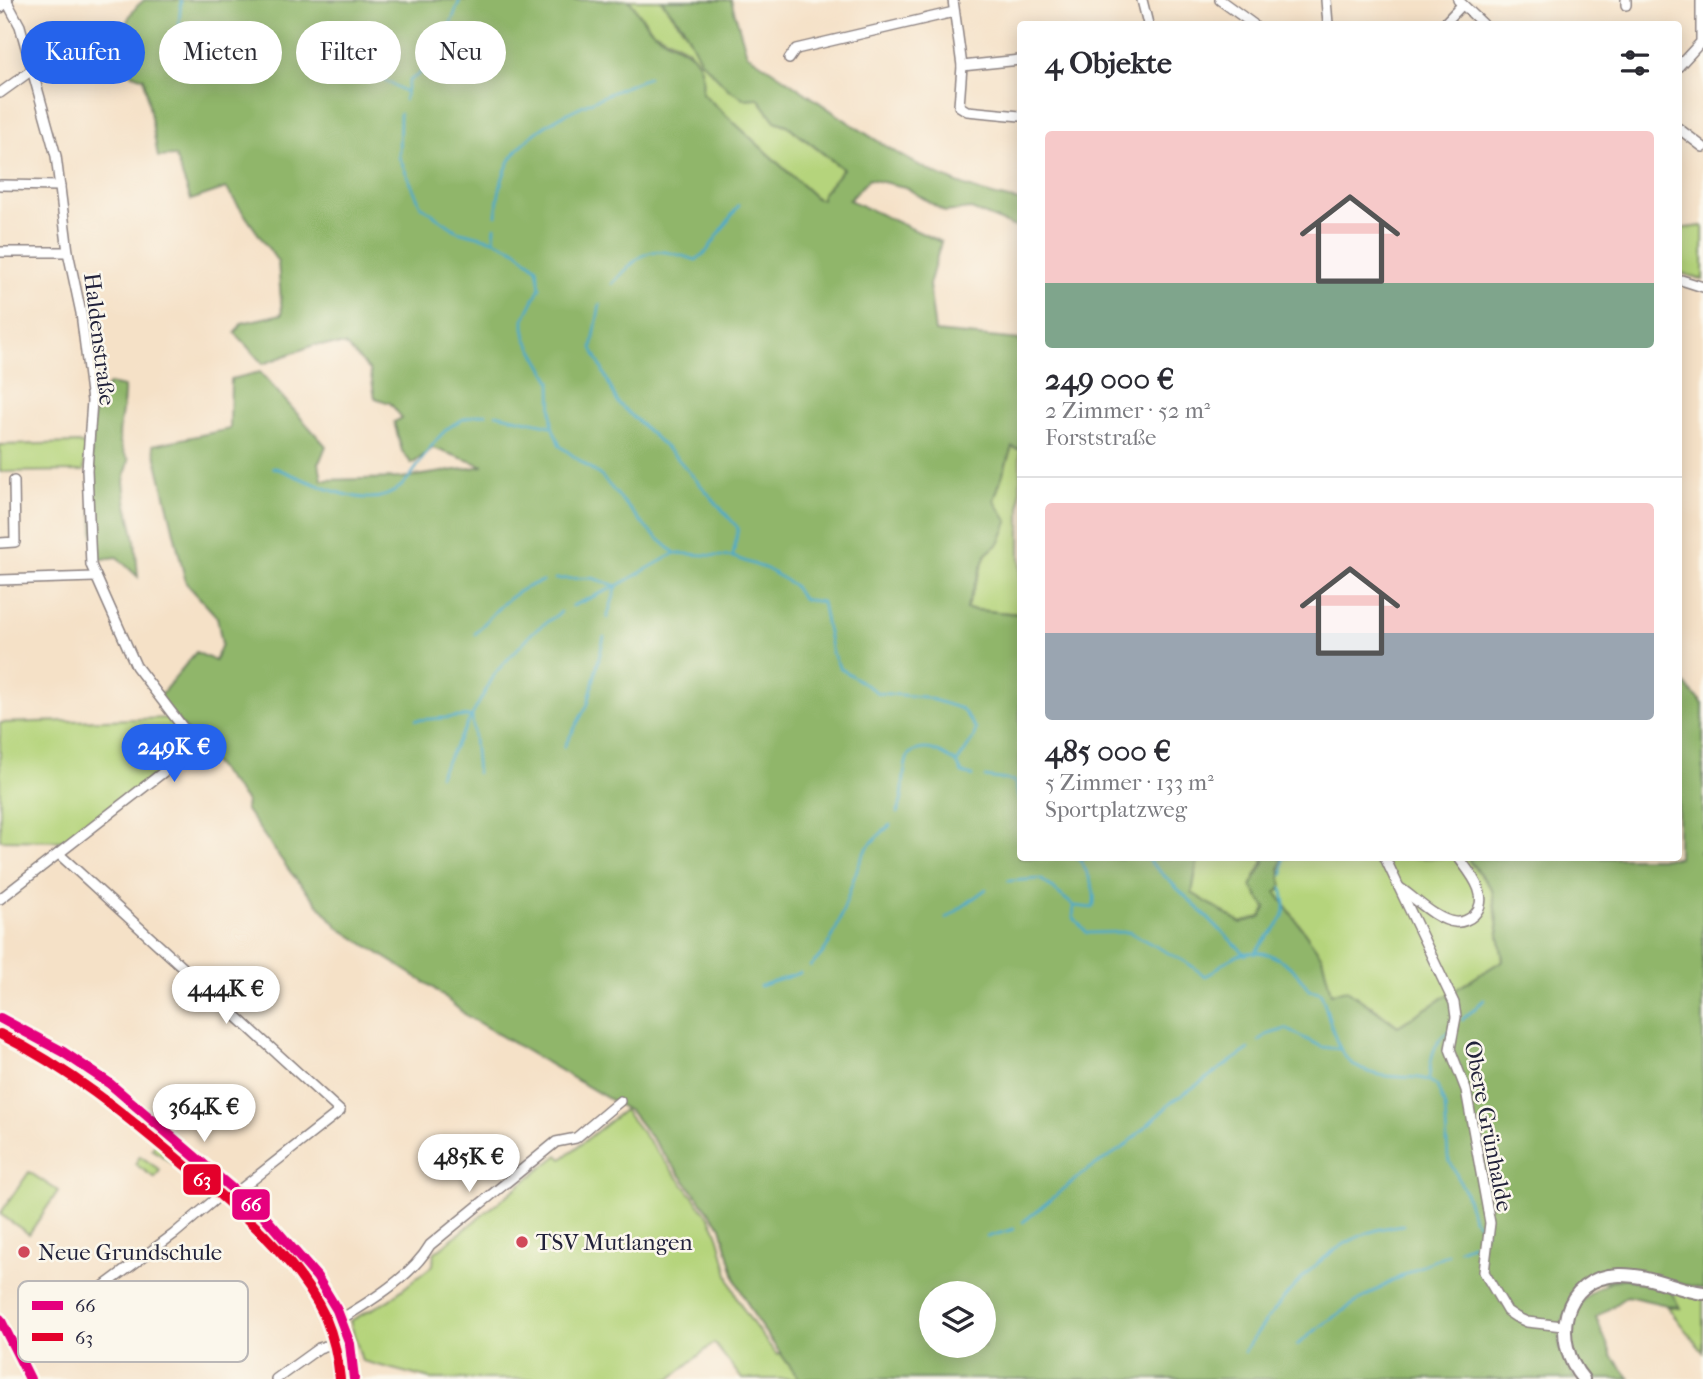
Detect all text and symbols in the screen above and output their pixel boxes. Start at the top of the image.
chip: Kaufen [21,21,145,84]
chip: Mieten [159,21,282,84]
chip: Filter [296,21,401,84]
chip: Neu [415,21,506,84]
icon: filters [1616,44,1654,82]
text: 4 Objekte [1045,46,1172,81]
icon: home [1287,176,1413,302]
street label: Haldenstraße [78,271,121,407]
text: 249 000 € [1045,362,1174,397]
text: 2 Zimmer · 52 m² [1045,397,1210,424]
text: Forststraße [1045,424,1156,451]
icon: home [1287,548,1413,674]
pin: 249K € [117,724,231,784]
text: 249K € [138,733,210,760]
text: 485 000 € [1045,734,1171,769]
text: 5 Zimmer · 133 m² [1045,769,1214,796]
text: Sportplatzweg [1045,796,1187,823]
pin: 444K € [169,967,283,1026]
text: 444K € [188,975,264,1002]
street label: Obere Grünhalde [1459,1038,1518,1214]
pin: 364K € [147,1084,261,1144]
text: 364K € [169,1093,239,1120]
pin: 485K € [412,1134,526,1194]
text: 485K € [434,1143,504,1170]
line badge: 63 [182,1163,222,1196]
text: 63 [193,1169,211,1191]
line badge: 66 [231,1188,271,1221]
text: 66 [241,1194,262,1216]
place label: TSV Mutlangen [536,1229,693,1256]
marker: TSV Mutlangen [514,1234,530,1250]
place label: Neue Grundschule [38,1239,222,1266]
marker: Neue Grundschule [16,1244,32,1260]
legend [18,1281,248,1362]
map controls [919,1281,996,1358]
button: layers [919,1281,996,1358]
text: 66 [75,1295,96,1317]
text: 63 [75,1327,93,1349]

